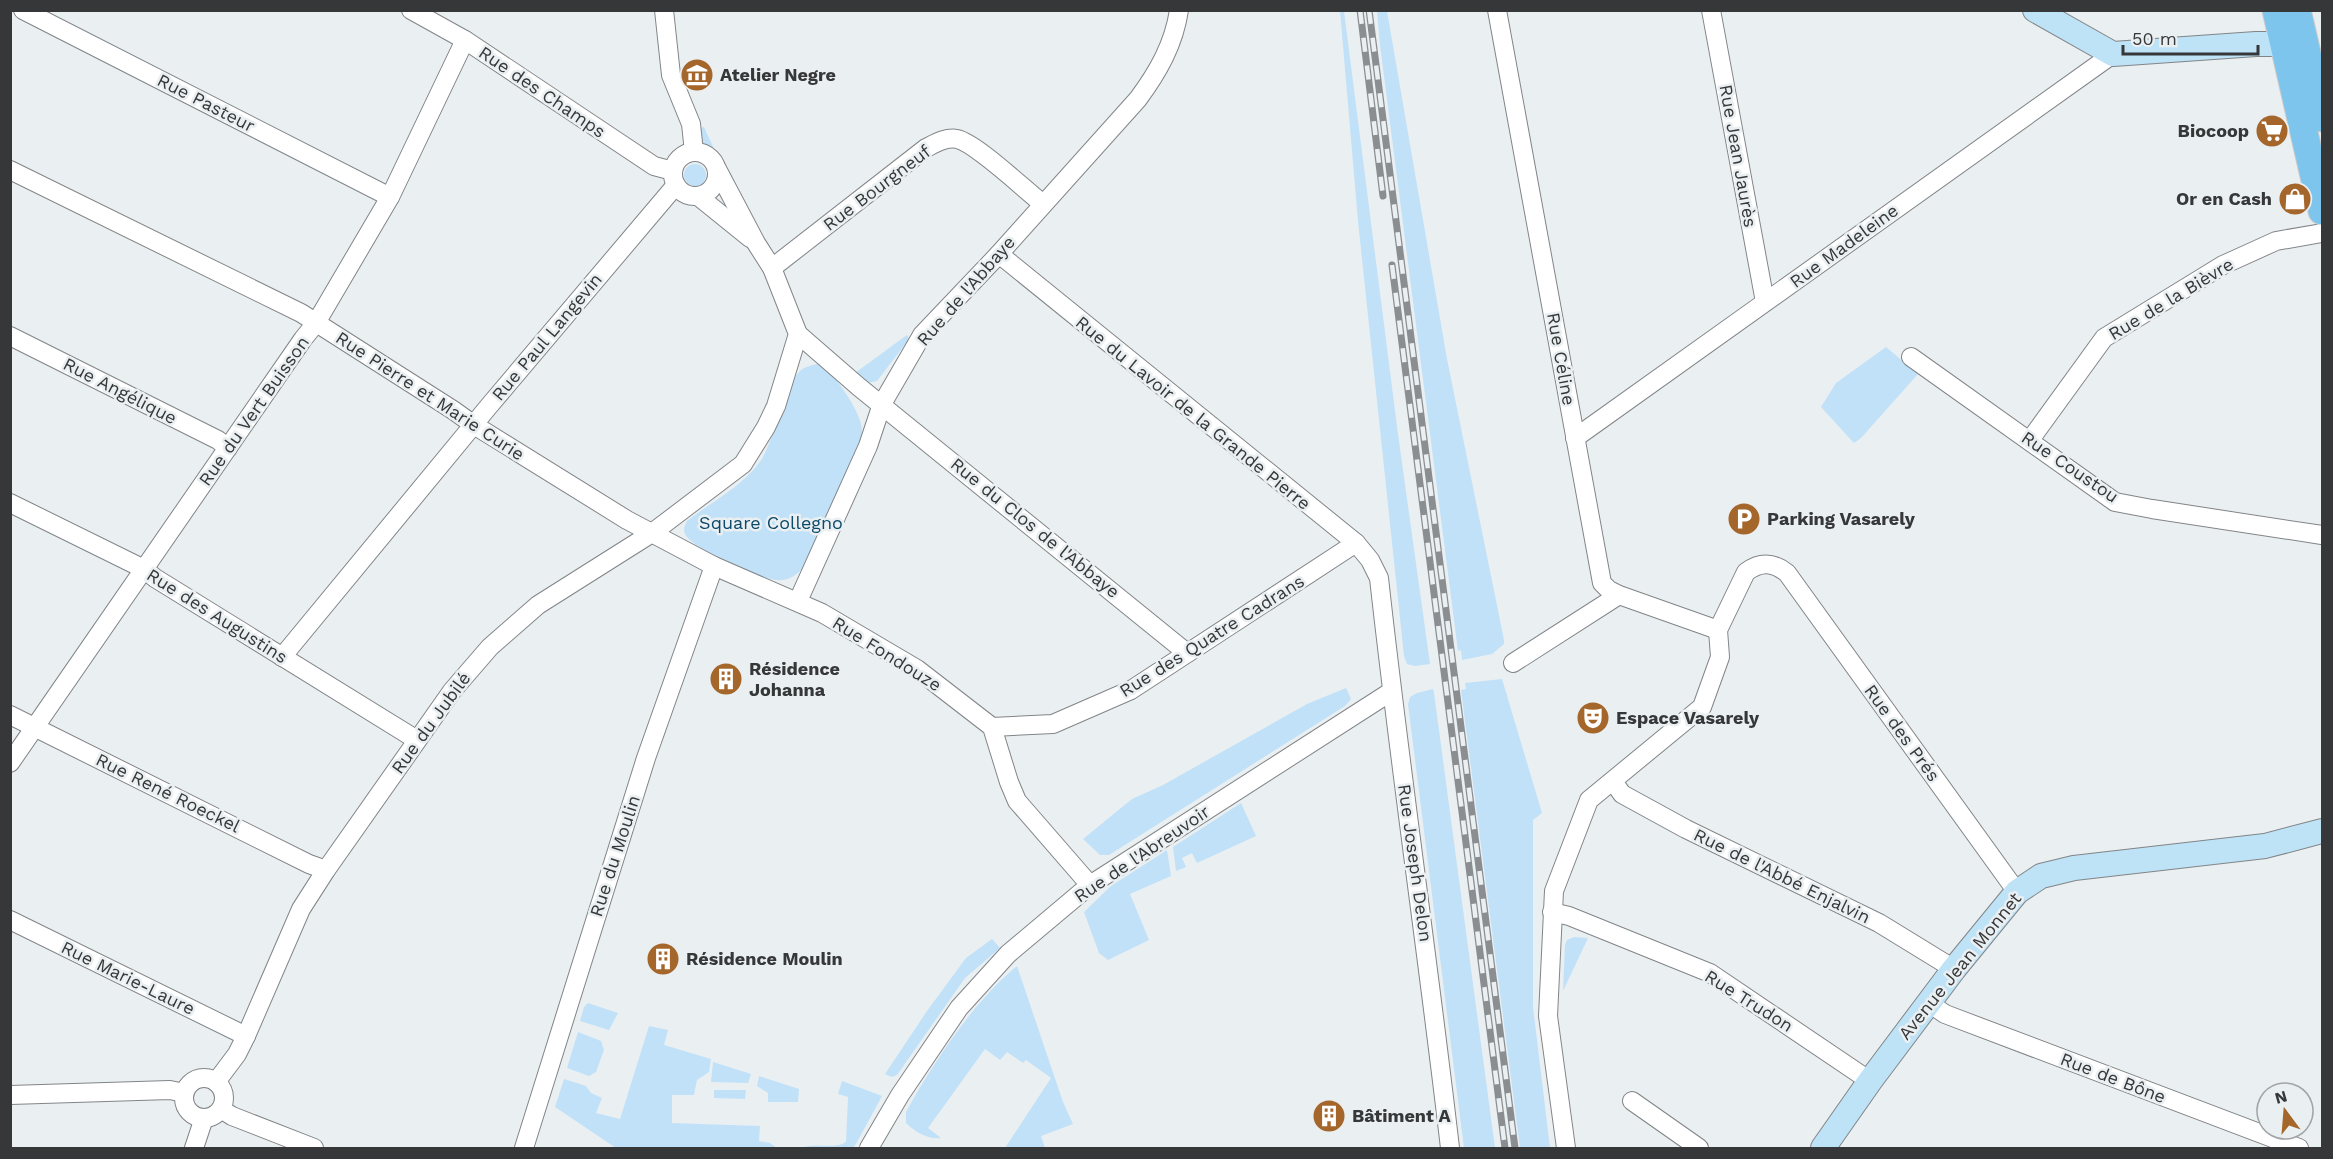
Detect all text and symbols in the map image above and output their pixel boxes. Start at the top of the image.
scale bar [2123,18,2258,56]
text: 50 m [2132,28,2177,49]
street label: Rue des Champs [475,41,610,142]
museum icon: Atelier Negre [679,57,715,93]
place label: Atelier Negre [720,64,836,85]
street label: Rue Pasteur [154,69,258,136]
street label: Rue Jean Jaurès [1716,83,1761,229]
supermarket icon: Biocoop [2254,113,2290,149]
place label: Biocoop [2178,120,2249,141]
street label: Rue Bourgneuf [819,140,935,235]
shop icon: Or en Cash [2277,181,2313,217]
place label: Or en Cash [2176,188,2272,209]
street label: Rue Madeleine [1785,199,1902,292]
street label: Rue de l'Abbaye [912,232,1019,350]
street label: Rue de la Bièvre [2104,253,2237,344]
street label: Rue Paul Langevin [487,269,606,405]
street label: Rue du Lavoir de la Grande Pierre [1072,311,1315,514]
street label: Rue Céline [1543,311,1580,407]
street label: Rue Pierre et Marie Curie [332,327,528,464]
street label: Rue du Vert Buisson [194,332,313,489]
street label: Rue Angélique [60,353,181,428]
street label: Rue Coustou [2018,426,2123,507]
street label: Rue du Clos de l'Abbaye [947,453,1124,602]
parking icon: Parking Vasarely [1726,501,1762,537]
place label: Parking Vasarely [1767,508,1916,529]
park label: Square Collegno [699,512,843,533]
street label: Rue des Augustins [143,564,291,667]
street label: Rue des Quatre Cadrans [1115,570,1308,701]
street label: Rue Fondouze [829,612,946,695]
place label: Résidence Johanna [749,658,840,700]
building icon: Résidence Johanna [708,661,744,697]
street label: Rue du Jubilé [387,668,475,778]
street label: Rue des Prés [1860,680,1945,785]
theatre icon: Espace Vasarely [1575,700,1611,736]
place label: Espace Vasarely [1616,707,1760,728]
street label: Rue René Roeckel [93,749,244,837]
street label: Rue Joseph Delon [1394,783,1437,943]
street label: Rue du Moulin [585,792,644,919]
street label: Rue de l'Abreuvoir [1070,801,1213,907]
street label: Rue de l'Abbé Enjalvin [1691,824,1874,927]
street label: Avenue Jean Monnet [1894,888,2026,1043]
street label: Rue Marie-Laure [58,936,198,1019]
building icon: Résidence Moulin [645,941,681,977]
place label: Résidence Moulin [686,948,843,969]
street label: Rue Trudon [1701,965,1797,1036]
street label: Rue de Bône [2057,1048,2169,1107]
north arrow [2255,1081,2315,1141]
text: N [2273,1086,2289,1108]
building icon: Bâtiment A [1311,1098,1347,1134]
place label: Bâtiment A [1352,1105,1452,1126]

